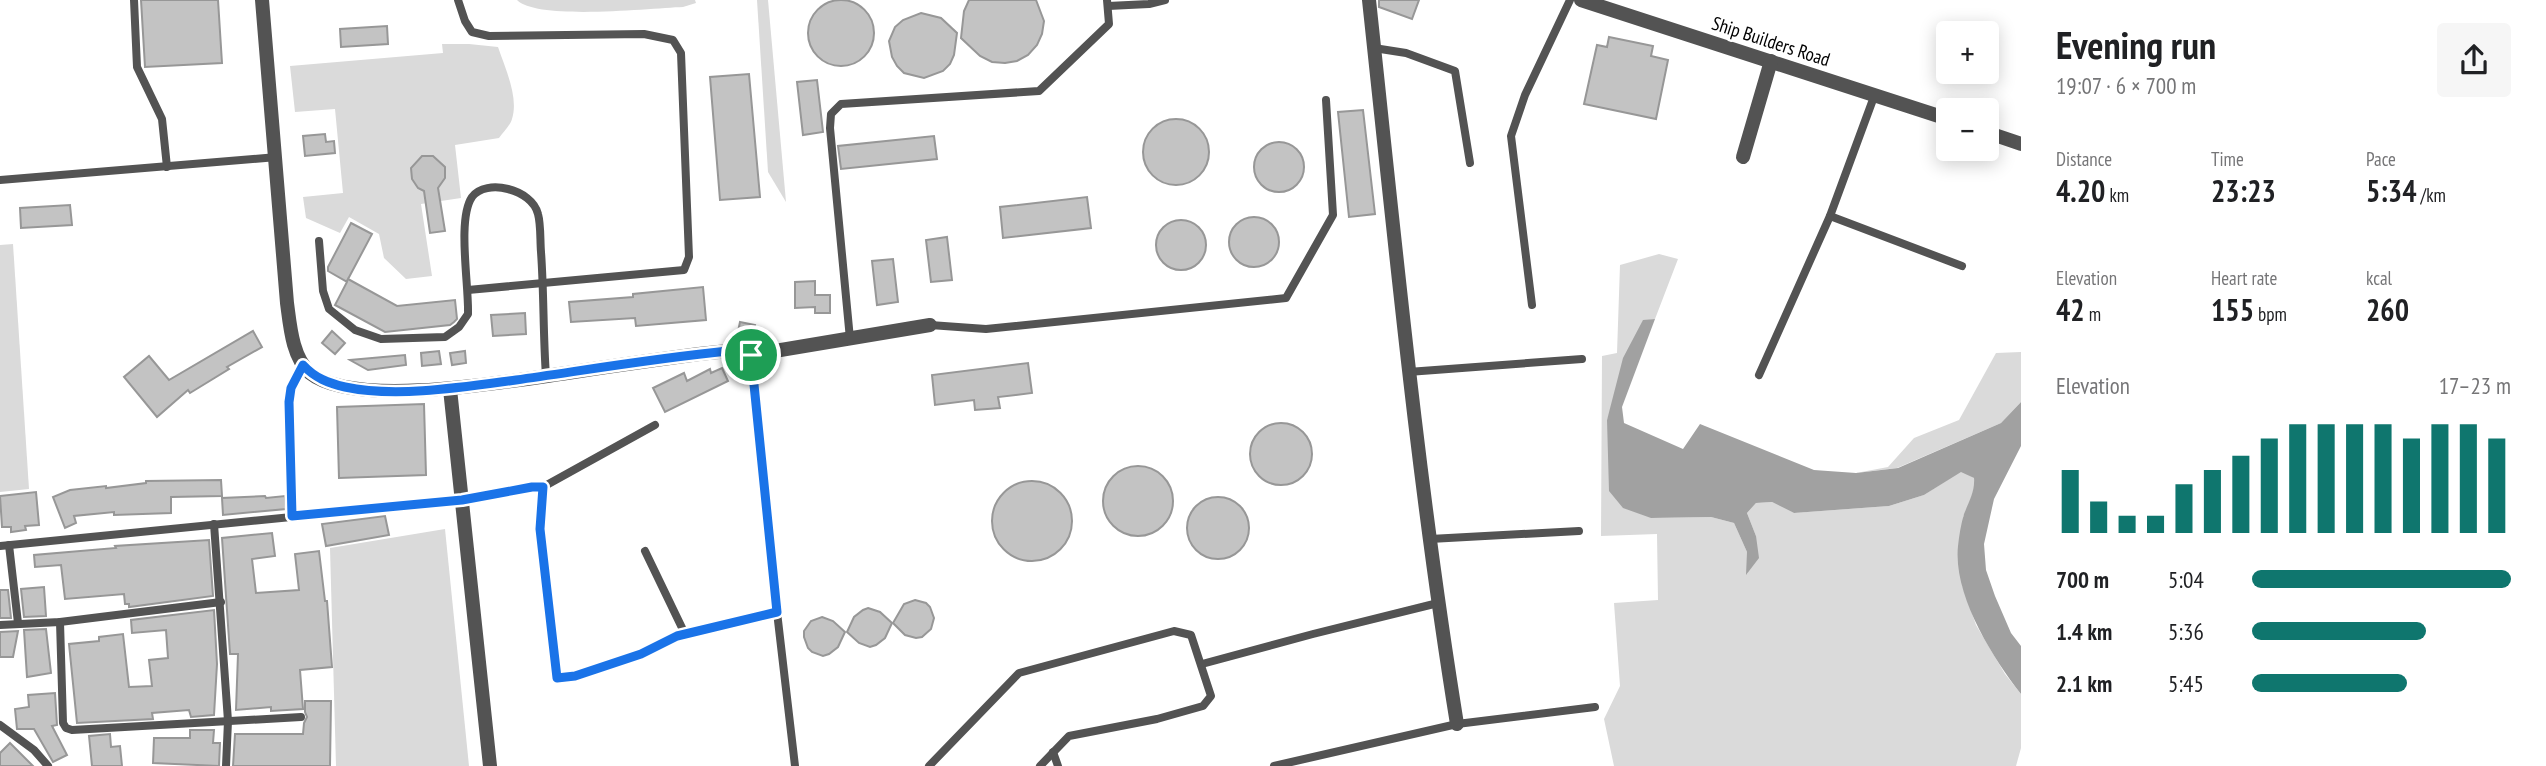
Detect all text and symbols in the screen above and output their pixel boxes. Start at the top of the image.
street label: Ship Builders Road [1709,11,1833,71]
text: Evening run [2056,20,2216,69]
map controls [1936,21,1999,161]
button: + [1936,21,1999,84]
button: share [2437,23,2511,97]
text: 19:07 · 6 × 700 m [2056,71,2196,100]
button: − [1936,98,1999,161]
text: Distance [2056,147,2112,171]
text: Time [2211,147,2244,171]
text: Pace [2366,147,2396,171]
text: 4.20 [2056,171,2105,210]
text: 23:23 [2211,171,2276,210]
text: 5:34 [2366,171,2417,210]
text: km [2105,183,2129,207]
text: /km [2417,183,2446,207]
text: Elevation [2056,266,2117,290]
text: Heart rate [2211,266,2277,290]
text: kcal [2366,266,2392,290]
text: 42 [2056,290,2085,329]
text: 155 [2211,290,2254,329]
text: 260 [2366,290,2409,329]
text: m [2085,302,2101,326]
text: bpm [2254,302,2287,326]
pin [721,325,781,385]
icon: arrive [732,336,770,374]
text: Elevation [2056,371,2130,400]
text: 17–23 m [2439,371,2511,400]
text: 700 m [2056,565,2109,594]
text: 5:04 [2168,565,2204,594]
text: 1.4 km [2056,617,2112,646]
text: 5:36 [2168,617,2204,646]
text: 2.1 km [2056,669,2112,698]
text: 5:45 [2168,669,2204,698]

